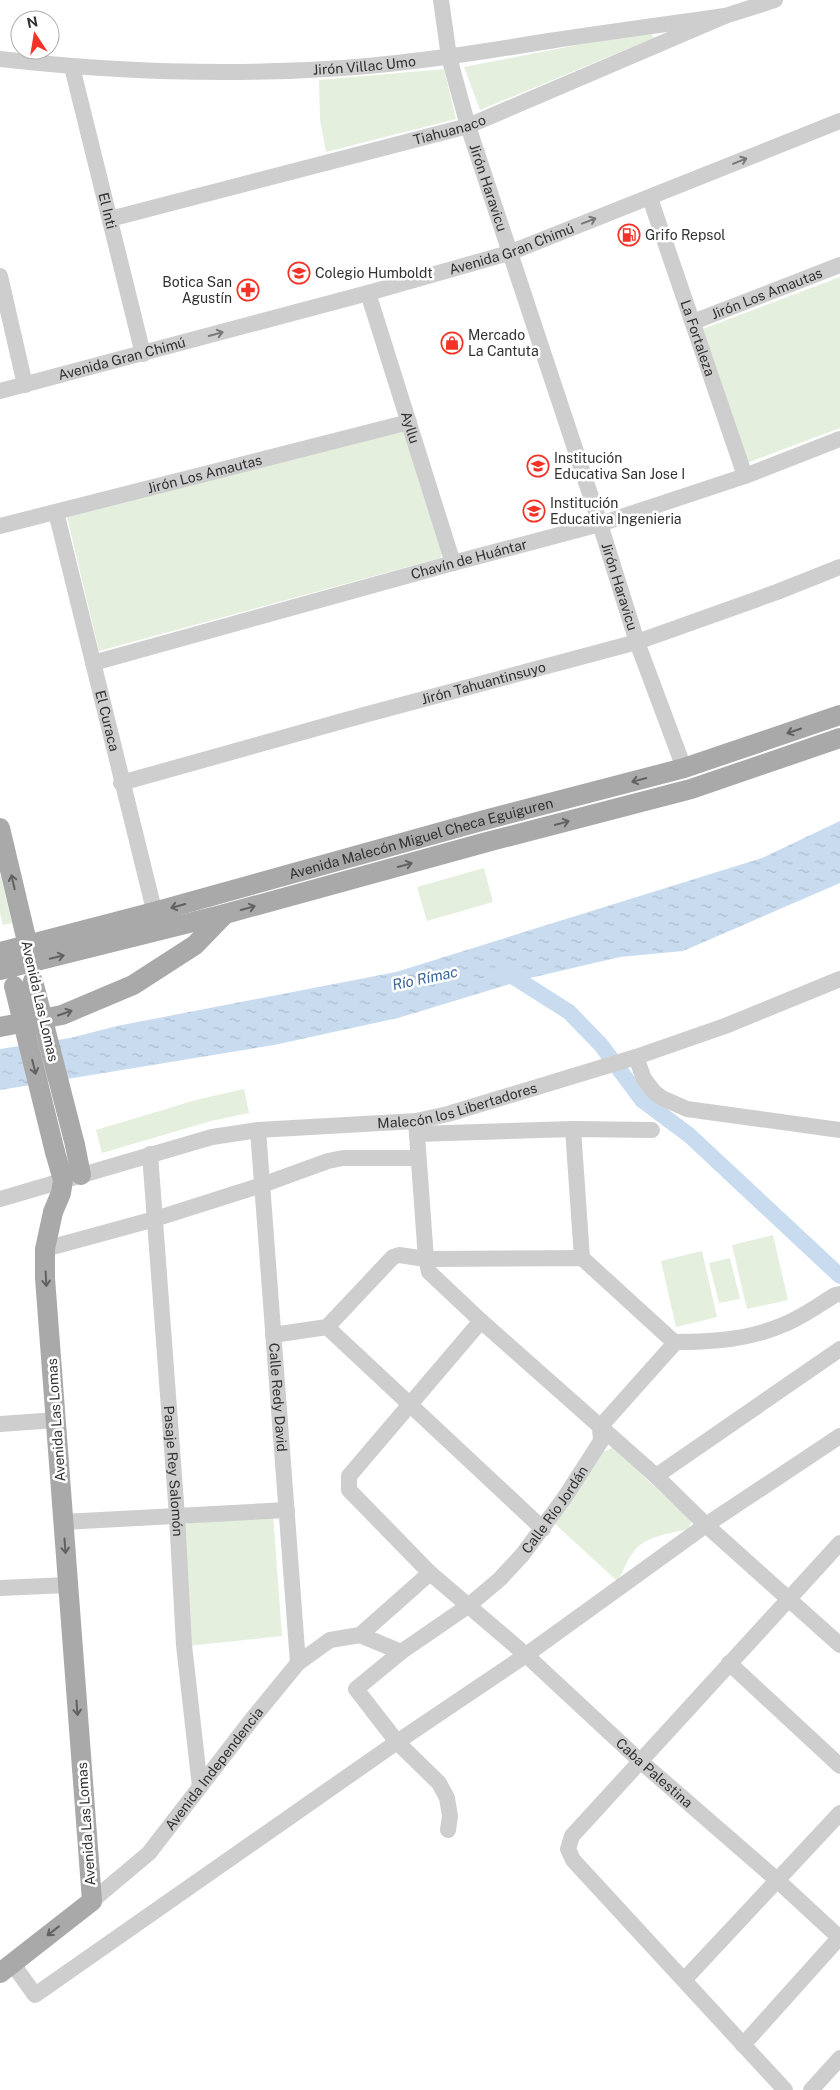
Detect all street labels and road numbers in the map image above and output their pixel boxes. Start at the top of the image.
street label: Jirón Villac Umo [312,53,417,78]
street label: Tiahuanaco [412,111,488,148]
street label: Jirón Haravicu [466,142,510,233]
street label: El Inti [95,191,120,230]
street label: Avenida Gran Chimú [447,220,576,278]
street label: Jirón Los Amautas [709,265,825,322]
street label: La Fortaleza [677,298,718,378]
street label: Avenida Gran Chimú [56,334,187,383]
street label: Ayllu [398,409,423,446]
street label: Jirón Los Amautas [145,452,264,496]
street label: Chavín de Huántar [409,536,529,582]
street label: Jirón Haravicu [598,541,641,632]
street label: Jirón Tahuantinsuyo [419,659,548,707]
street label: El Curaca [92,689,123,753]
street label: Avenida Malecón Miguel Checa Eguiguren [287,795,555,882]
street label: Avenida Las Lomas [18,939,62,1063]
street label: Malecón los Libertadores [377,1079,539,1131]
street label: Calle Redy David [266,1342,290,1452]
street label: Avenida Las Lomas [44,1358,68,1482]
street label: Pasaje Rey Salomón [161,1405,186,1537]
street label: Calle Río Jordán [518,1463,591,1556]
street label: Avenida Independencia [162,1704,266,1833]
street label: Caba Palestina [613,1735,696,1811]
street label: Avenida Las Lomas [74,1762,98,1886]

